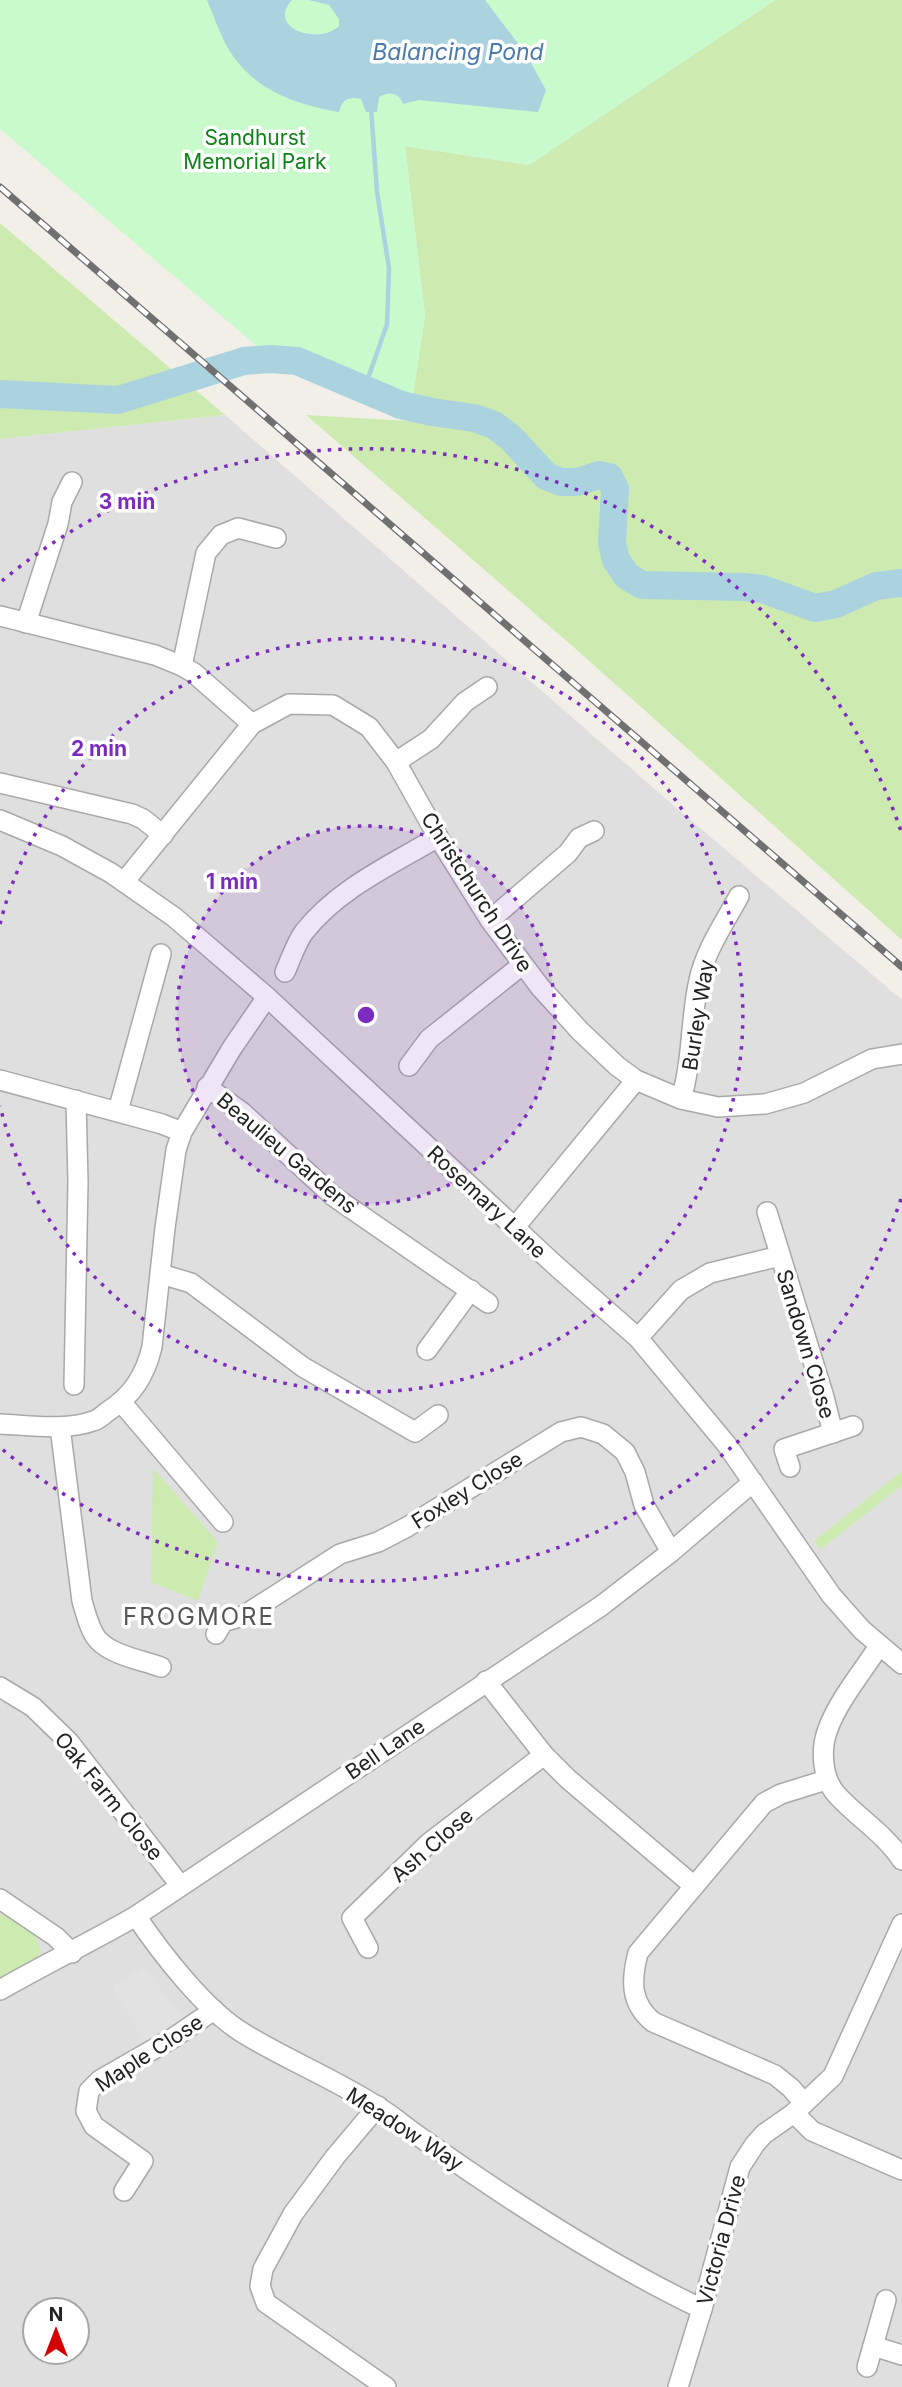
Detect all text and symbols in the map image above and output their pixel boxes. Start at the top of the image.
water label: Balancing Pond [372,38,545,66]
park label: Sandhurst Memorial Park [183,125,327,174]
text: 3 min [99,489,155,514]
text: 2 min [71,736,127,761]
street label: Christchurch Drive [416,807,538,977]
text: 1 min [206,869,258,894]
street label: Burley Way [677,958,719,1072]
centre of rings [354,1003,378,1027]
street label: Beaulieu Gardens [212,1087,362,1219]
street label: Rosemary Lane [422,1140,552,1264]
street label: Sandown Close [771,1266,841,1422]
street label: Foxley Close [407,1446,527,1534]
district label: FROGMORE [123,1602,275,1631]
street label: Bell Lane [341,1713,429,1785]
street label: Oak Farm Close [50,1727,168,1865]
street label: Ash Close [386,1803,478,1887]
street label: Maple Close [91,2009,207,2097]
street label: Meadow Way [342,2082,468,2176]
street label: Victoria Drive [692,2172,750,2308]
north arrow [21,2296,91,2366]
text: N [49,2303,63,2326]

